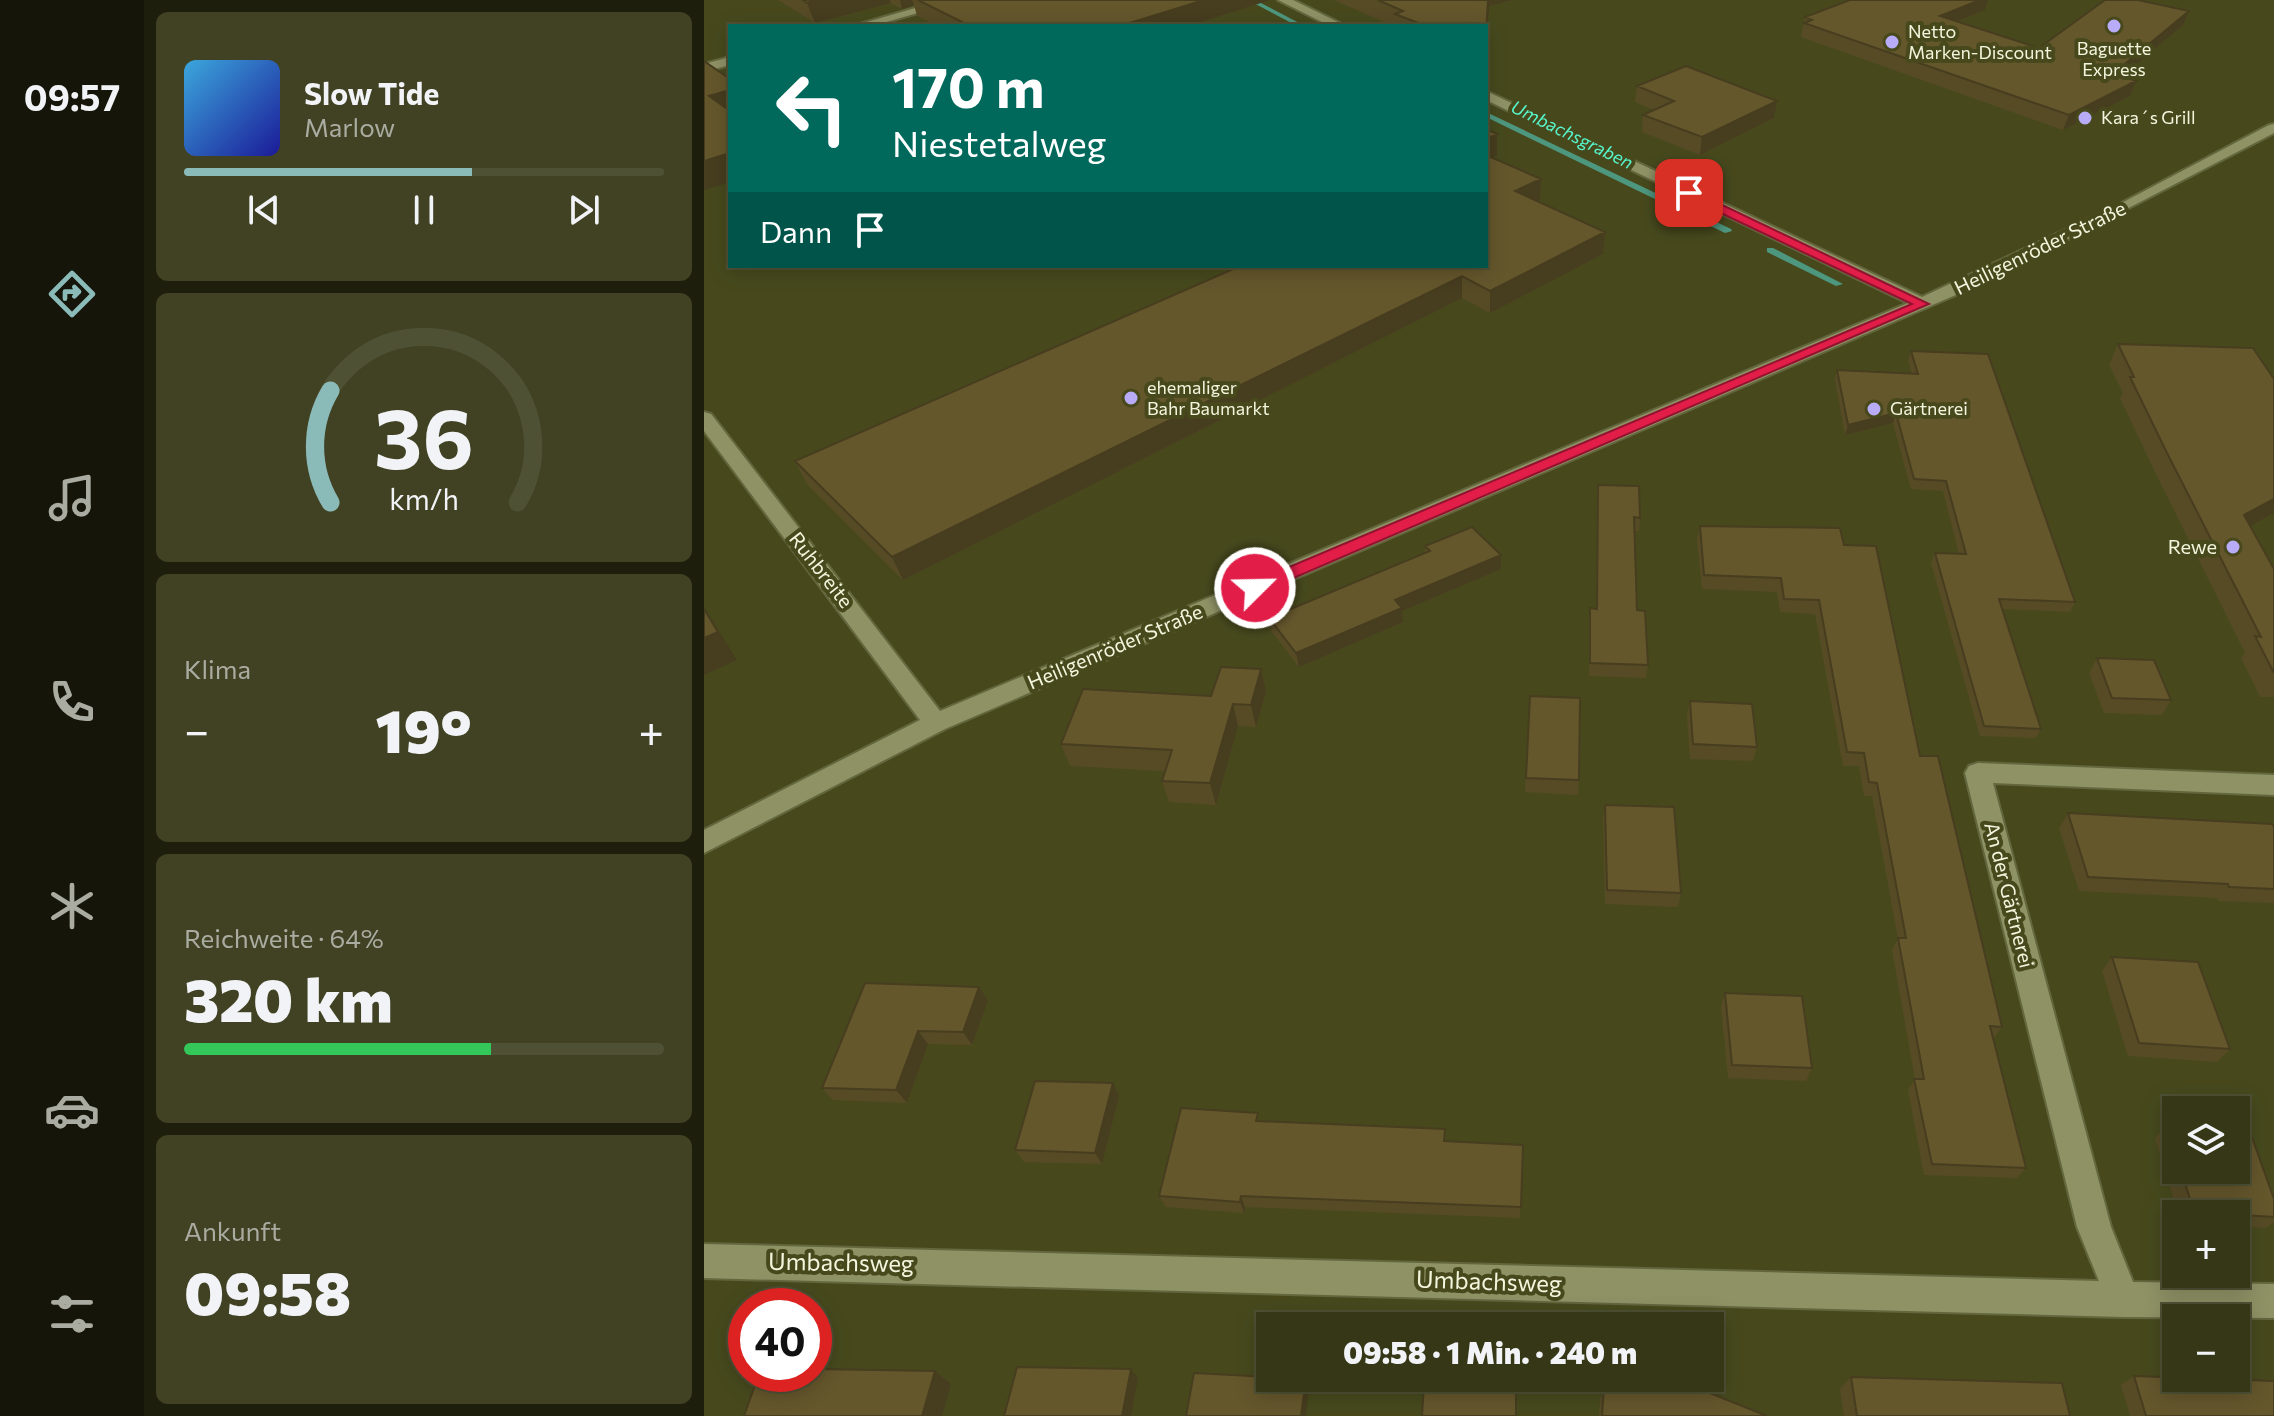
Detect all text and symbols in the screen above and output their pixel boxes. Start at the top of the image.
marker: Baguette Express [2105,17,2123,35]
place label: Netto Marken-Discount [1908,20,2052,63]
marker: Netto Marken-Discount [1883,33,1901,51]
place label: Baguette Express [2077,37,2151,80]
text: 170 m [892,51,1045,120]
icon: left [760,56,864,160]
text: 09:57 [24,74,120,118]
text: Slow Tide [304,74,439,111]
water label: Umbachsgraben [1508,95,1637,173]
place label: Kara´s Grill [2101,106,2196,128]
marker: Kara´s Grill [2076,109,2094,127]
text: Marlow [304,111,395,142]
text: Niestetalweg [892,120,1106,164]
pin [1655,159,1723,227]
icon: arrive [1667,171,1711,215]
icon: previous [242,188,286,232]
icon: pause [402,188,446,232]
icon: next [562,188,606,232]
street label: Heiligenröder Straße [1950,195,2129,299]
icon: arrive [848,208,892,252]
text: Dann [760,212,832,249]
icon: directions [44,266,100,322]
place label: ehemaliger Bahr Baumarkt [1147,376,1270,419]
text: 36 [374,384,474,486]
marker: ehemaliger Bahr Baumarkt [1122,389,1140,407]
place label: Gärtnerei [1890,397,1968,419]
marker: Gärtnerei [1865,400,1883,418]
icon: music [44,470,100,526]
text: km/h [389,481,459,516]
street label: Ruhbreite [785,527,859,612]
place label: Rewe [2168,534,2217,558]
marker: Rewe [2224,538,2242,556]
position arrow [1213,546,1297,630]
street label: Heiligenröder Straße [1024,598,1206,694]
text: Klima [184,653,251,684]
icon: phone [44,674,100,730]
text: 19° [375,692,472,765]
text: − [184,702,209,756]
text: + [638,702,664,756]
street label: An der Gärtnerei [1980,819,2040,970]
icon: climate [44,878,100,934]
text: Reichweite · 64% [184,922,384,953]
text: 320 km [184,961,393,1034]
icon: car [44,1082,100,1138]
map controls [2162,1096,2250,1392]
button: layers [2162,1096,2250,1184]
button: + [2162,1200,2250,1288]
text: Ankunft [184,1215,281,1246]
street label: Umbachsweg [768,1246,914,1277]
text: 09:58 [184,1254,351,1327]
street label: Umbachsweg [1416,1263,1563,1298]
icon: filters [44,1286,100,1342]
speed limit sign: 40 [728,1288,832,1392]
button: − [2162,1304,2250,1392]
text: 09:58 · 1 Min. · 240 m [1343,1333,1637,1370]

